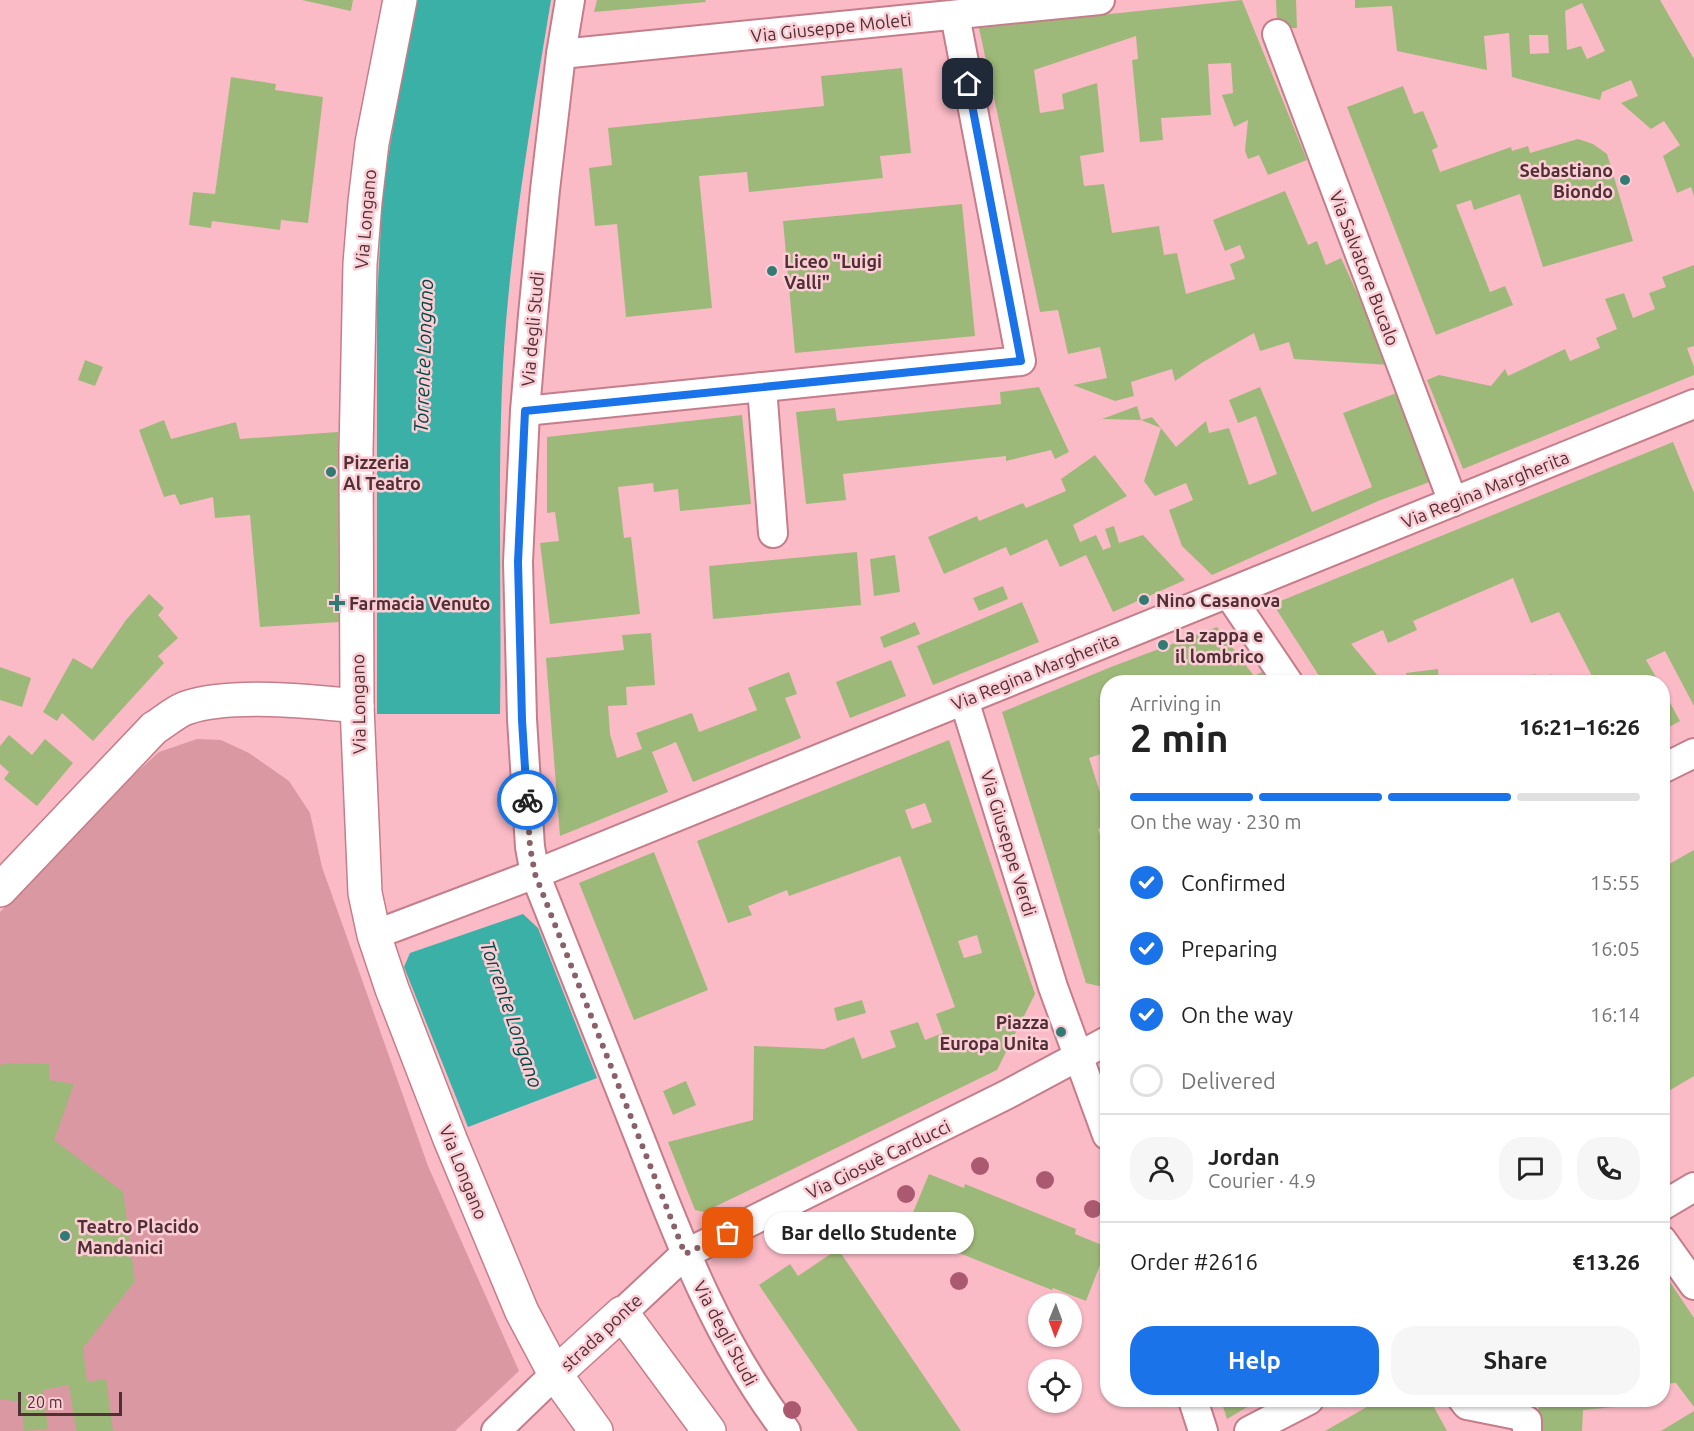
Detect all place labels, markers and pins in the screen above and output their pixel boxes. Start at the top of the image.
pin [942,58,993,109]
place label: Sebastiano Biondo [1519,160,1613,201]
marker: Sebastiano Biondo [1618,173,1632,187]
place label: Liceo "Luigi Valli" [784,251,882,292]
marker: Liceo "Luigi Valli" [765,264,779,278]
place label: Pizzeria Al Teatro [343,452,421,493]
marker: Pizzeria Al Teatro [324,465,338,479]
place label: Nino Casanova [1156,590,1280,610]
place label: Farmacia Venuto [349,593,490,613]
marker: Nino Casanova [1137,593,1151,607]
marker: Farmacia Venuto [330,596,344,610]
place label: La zappa e il lombrico [1175,625,1264,666]
marker: La zappa e il lombrico [1156,638,1170,652]
place label: Piazza Europa Unita [939,1012,1049,1053]
marker: Piazza Europa Unita [1054,1025,1068,1039]
pin [702,1207,753,1258]
callout: Bar dello Studente [764,1212,974,1254]
place label: Teatro Placido Mandanici [77,1216,199,1257]
marker: Teatro Placido Mandanici [58,1229,72,1243]

